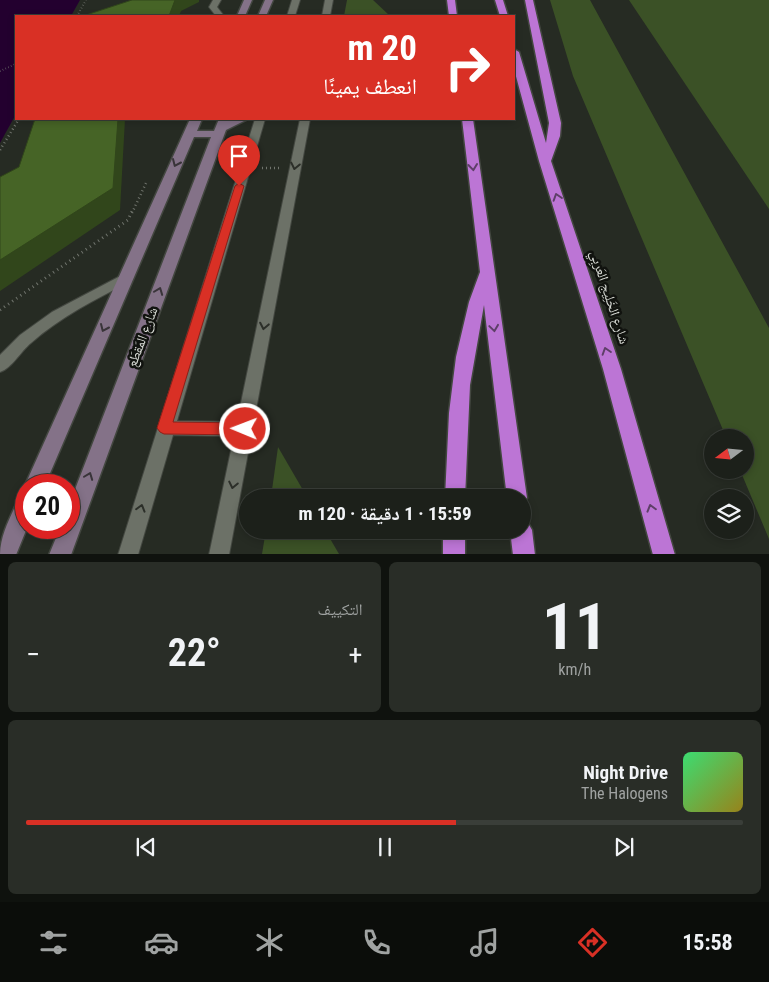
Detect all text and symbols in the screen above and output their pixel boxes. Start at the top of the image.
text: 20 m [348,28,417,69]
icon: right [435,35,500,100]
text: انعطف يمينًا [323,74,417,99]
pin [218,135,260,186]
icon: arrive [225,142,253,170]
one-way arrow [172,158,183,167]
one-way arrow [290,162,300,171]
one-way arrow [467,163,478,171]
one-way arrow [552,193,562,201]
street label: شارع الخَلِيج العَربِي [584,248,633,347]
one-way arrow [153,287,163,296]
street label: شارع المَقطَع [123,305,163,370]
one-way arrow [260,322,270,330]
one-way arrow [99,323,110,332]
one-way arrow [488,324,498,333]
one-way arrow [602,348,612,356]
position arrow [218,402,270,454]
north arrow [704,429,754,479]
map controls [704,429,754,539]
one-way arrow [83,472,93,481]
speed limit sign: 20 [15,474,80,539]
one-way arrow [228,481,239,490]
button: layers [704,489,754,539]
text: 15:59 · 1 دقيقة · 120 m [298,502,472,525]
one-way arrow [646,503,657,512]
one-way arrow [136,504,146,512]
text: 11 [542,589,608,665]
text: التكييف [318,600,363,619]
text: 22° [168,631,221,675]
text: − [26,638,40,671]
text: + [349,638,362,671]
text: km/h [558,660,591,679]
text: Night Drive [583,761,668,784]
text: The Halogens [581,784,668,803]
icon: previous [132,833,160,861]
icon: pause [371,833,399,861]
icon: next [610,833,638,861]
icon: filters [36,925,71,960]
icon: car [144,925,179,960]
icon: climate [252,925,287,960]
icon: phone [359,925,394,960]
icon: music [467,925,502,960]
icon: directions [575,925,610,960]
text: 15:58 [682,930,733,955]

